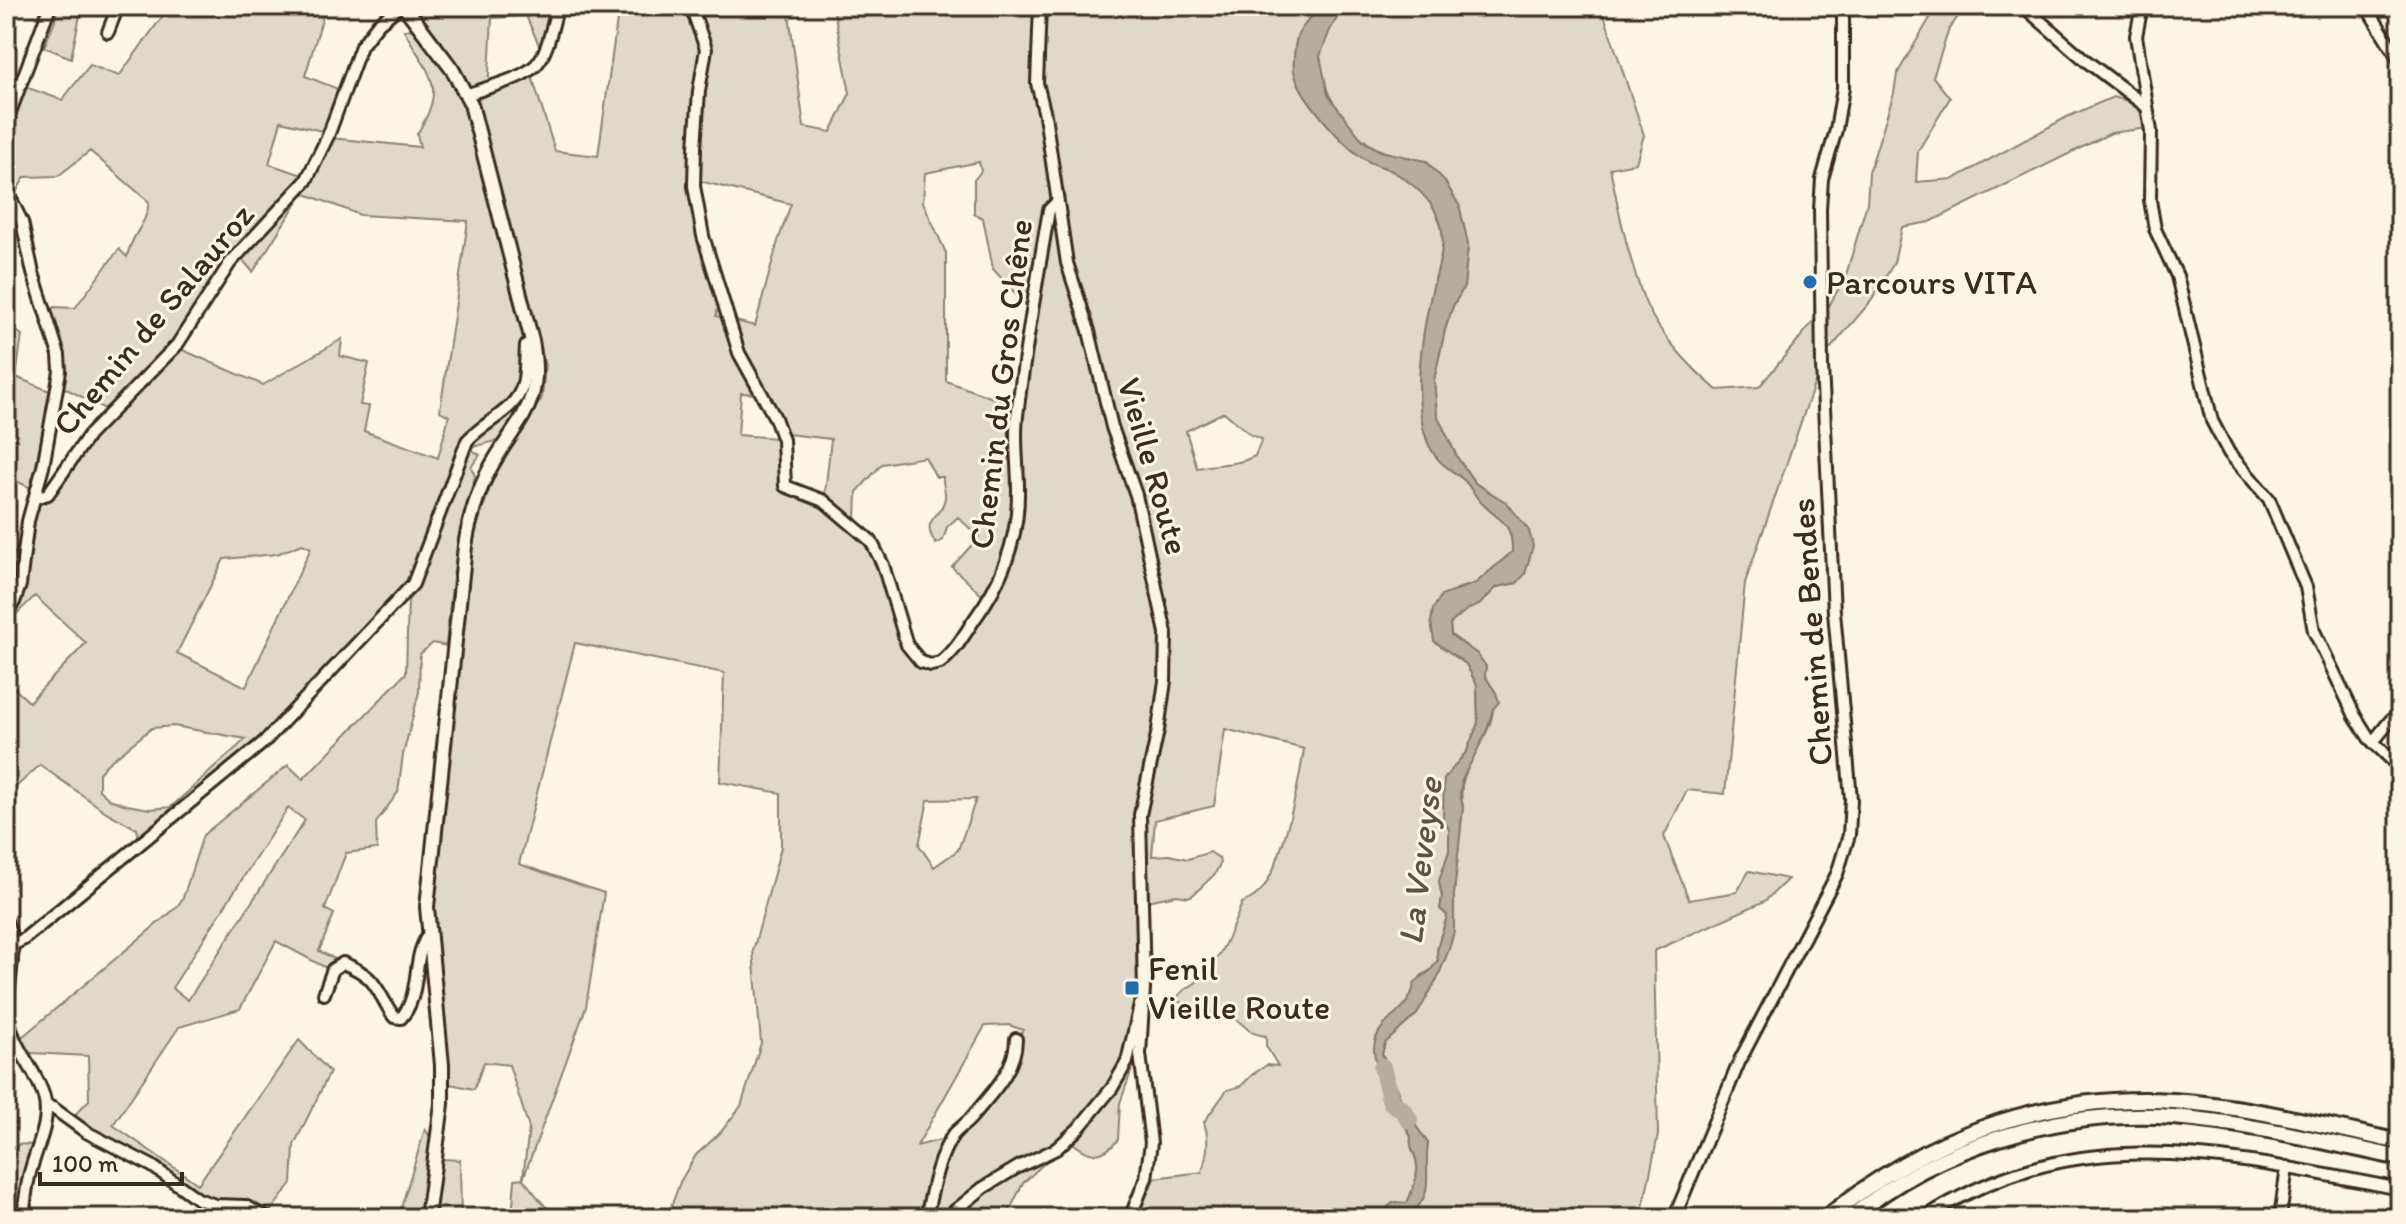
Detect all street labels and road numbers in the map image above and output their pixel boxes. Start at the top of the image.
street label: Chemin de Salauroz [44,195,263,444]
street label: Chemin du Gros Chêne [960,217,1041,551]
street label: Vieille Route [1109,373,1198,559]
street label: Chemin de Bendes [1782,497,1841,767]

